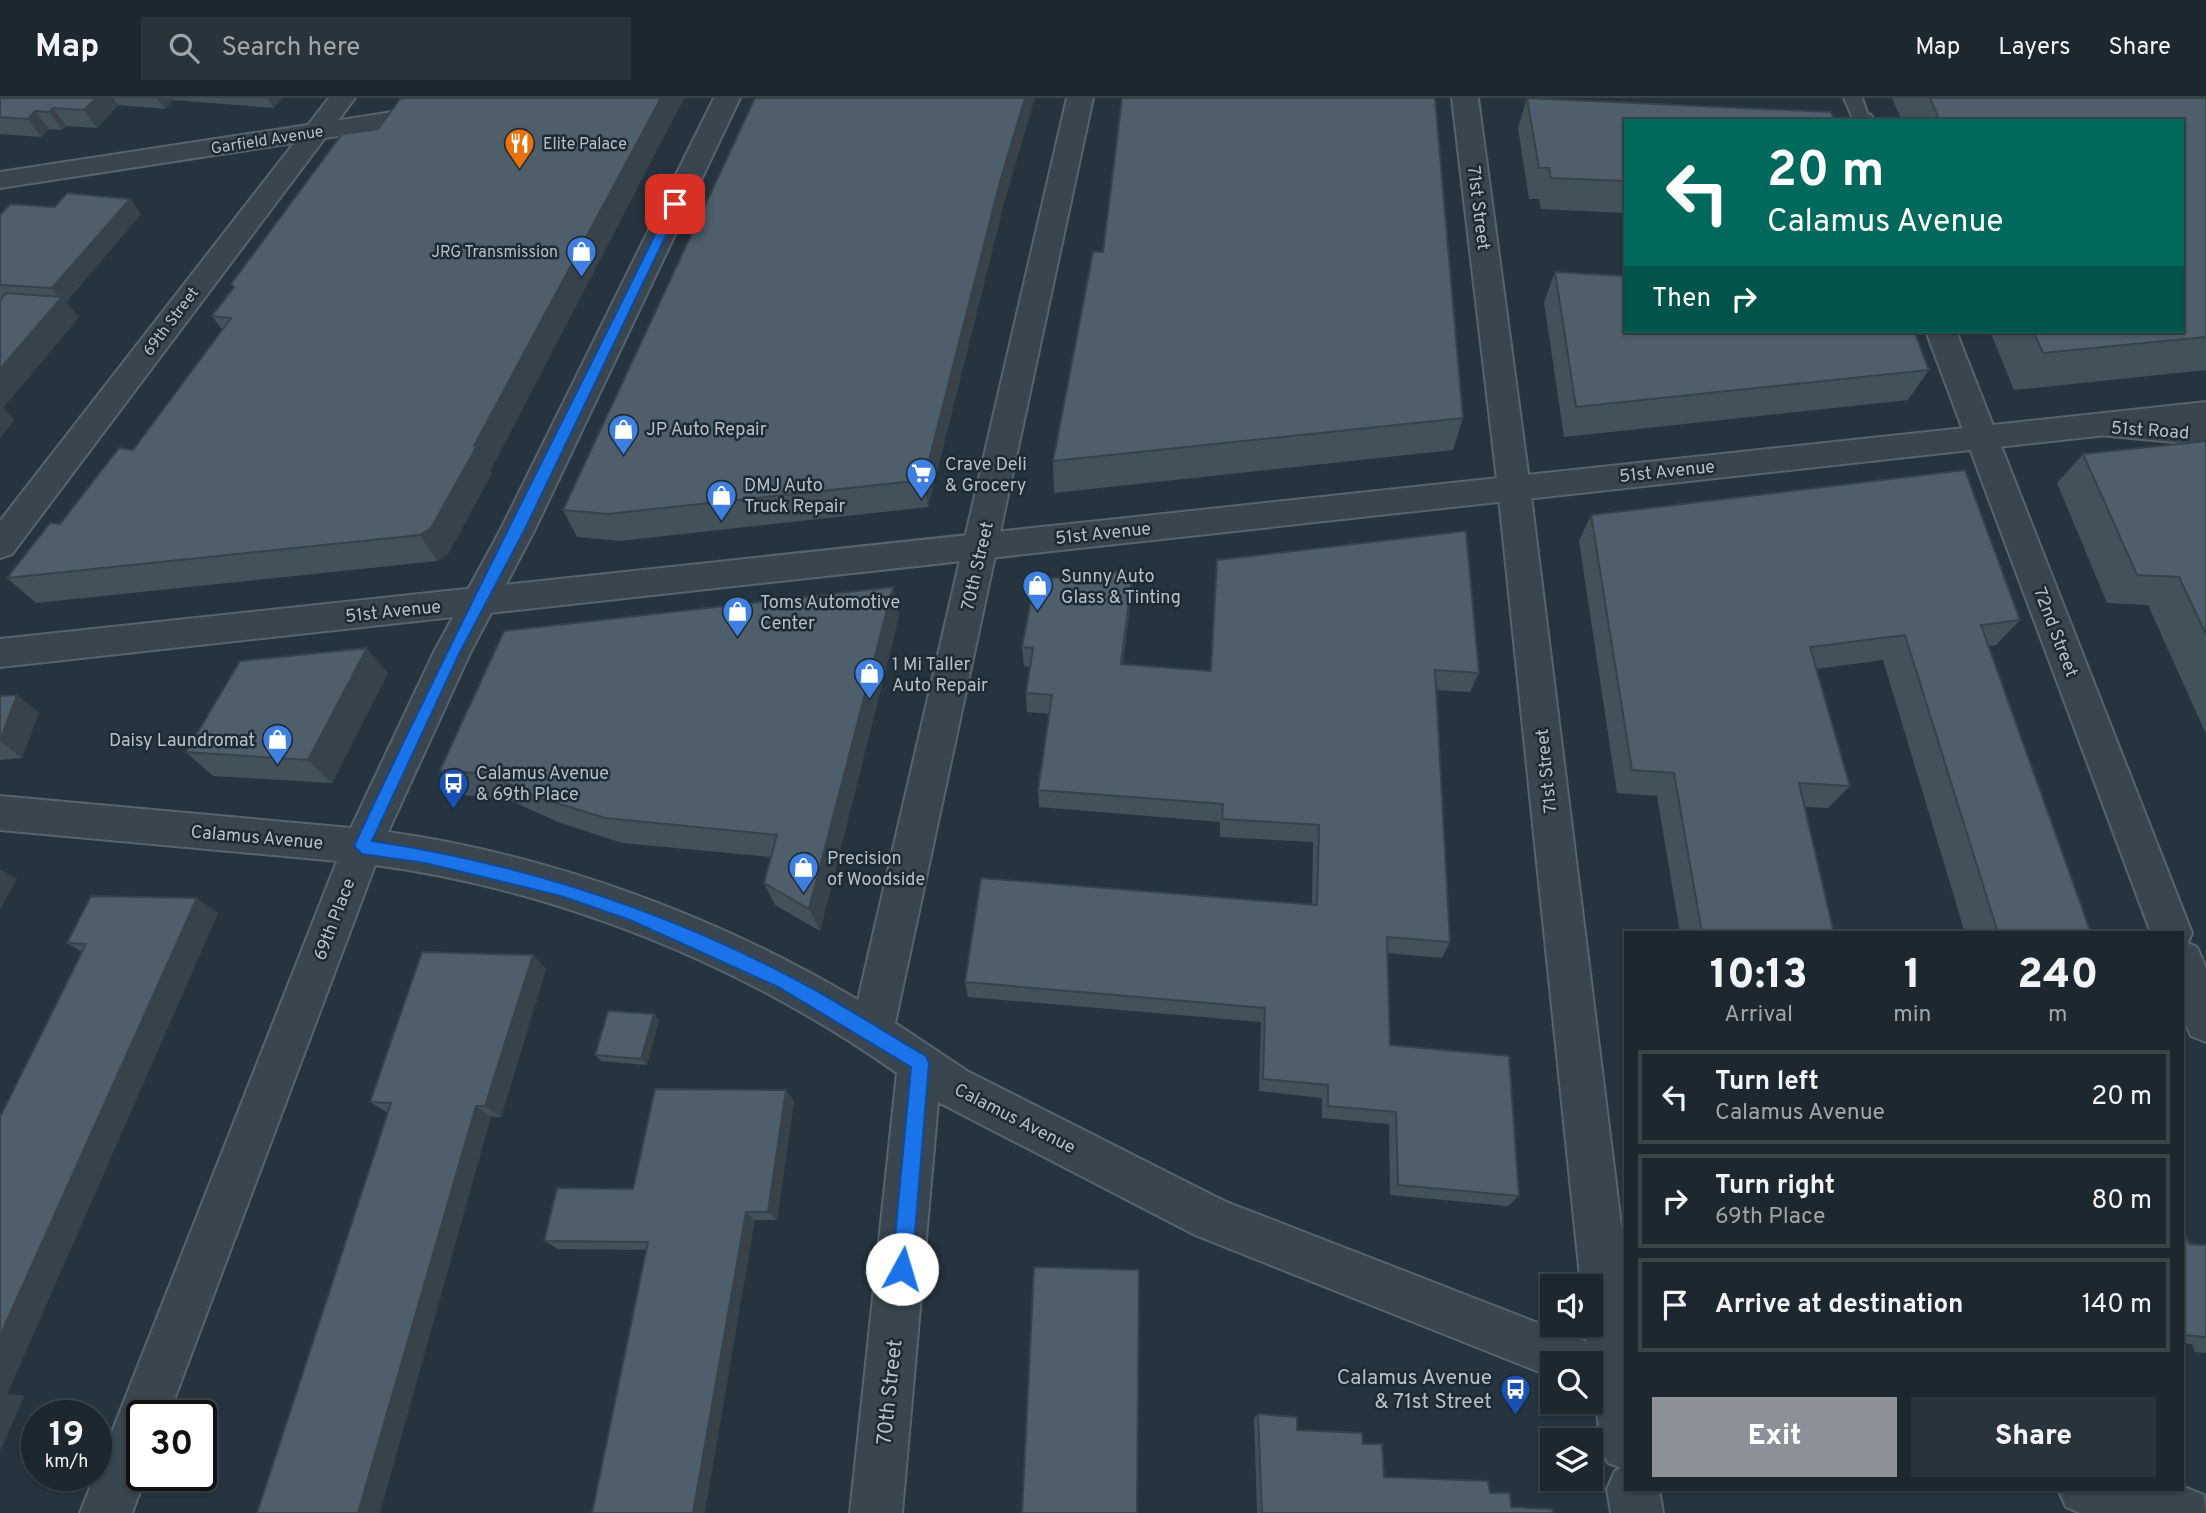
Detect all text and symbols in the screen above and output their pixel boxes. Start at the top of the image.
search box [141,17,631,80]
text: Map [35,27,99,69]
icon: search [165,29,203,67]
text: Search here [221,32,360,65]
text: Map [1915,33,1960,63]
text: Layers [1998,33,2070,63]
text: Share [2108,33,2171,63]
street label: Garfield Avenue [210,122,325,160]
restaurant icon: Elite Palace [503,126,537,170]
place label: Elite Palace [543,135,627,155]
text: 20 m [1767,142,1884,204]
icon: left [1652,147,1743,238]
street label: 71st Street [1461,165,1494,252]
pin [645,174,705,234]
icon: arrive [656,185,694,223]
text: Calamus Avenue [1767,203,2004,243]
shop icon: JRG Transmission [564,234,598,278]
place label: JRG Transmission [431,243,558,263]
icon: right [1725,280,1763,318]
text: Then [1652,283,1711,316]
street label: 69th Street [139,284,204,361]
shop icon: JP Auto Repair [606,412,640,456]
street label: 51st Road [2110,417,2190,446]
place label: JP Auto Repair [646,419,767,442]
place label: Crave Deli & Grocery [945,454,1027,498]
street label: 51st Avenue [1618,456,1716,489]
supermarket icon: Crave Deli & Grocery [905,457,939,501]
place label: DMJ Auto Truck Repair [744,475,845,519]
shop icon: DMJ Auto Truck Repair [704,478,738,522]
street label: 51st Avenue [1054,518,1152,551]
street label: 70th Street [957,520,1000,613]
place label: Sunny Auto Glass & Tinting [1061,566,1181,610]
shop icon: Sunny Auto Glass & Tinting [1021,569,1055,613]
street label: 72nd Street [2027,584,2082,681]
place label: Toms Automotive Center [760,592,900,636]
shop icon: Toms Automotive Center [720,595,754,639]
street label: 51st Avenue [344,596,442,629]
place label: 1 Mi Taller Auto Repair [892,654,988,698]
shop icon: 1 Mi Taller Auto Repair [852,657,886,701]
shop icon: Daisy Laundromat [261,723,295,767]
street label: 71st Street [1532,727,1563,814]
place label: Daisy Laundromat [109,730,255,753]
place label: Calamus Avenue & 69th Place [476,763,609,807]
bus stop icon: Calamus Avenue & 69th Place [436,766,470,810]
street label: Calamus Avenue [190,821,324,856]
place label: Precision of Woodside [827,848,925,892]
shop icon: Precision of Woodside [787,851,821,895]
street label: 69th Place [309,875,362,964]
text: 10:13 [1710,950,1808,1003]
text: 1 [1904,950,1921,1003]
text: 240 [2017,950,2098,1003]
text: Arrival [1724,1001,1793,1030]
text: min [1893,1001,1932,1030]
text: m [2048,1001,2068,1030]
text: Turn left [1715,1066,1819,1099]
icon: left [1656,1078,1694,1116]
street label: Calamus Avenue [950,1079,1079,1160]
text: 20 m [2091,1081,2152,1114]
text: Calamus Avenue [1715,1099,1885,1128]
text: Turn right [1715,1170,1835,1203]
icon: right [1656,1182,1694,1220]
text: 80 m [2092,1185,2152,1218]
text: 69th Place [1715,1203,1825,1232]
position arrow [865,1232,939,1306]
map controls [1540,1274,1603,1491]
button: sound [1540,1274,1603,1337]
icon: arrive [1656,1286,1694,1324]
text: Arrive at destination [1715,1289,1963,1322]
text: 140 m [2082,1289,2152,1322]
street label: 70th Street [872,1338,909,1446]
button: search [1540,1351,1603,1414]
place label: Calamus Avenue & 71st Street [1337,1365,1492,1416]
bus stop icon: Calamus Avenue & 71st Street [1498,1372,1532,1416]
button: Exit [1652,1397,1897,1477]
button: Share [1911,1397,2156,1477]
speed limit sign: 30 [126,1400,217,1491]
text: 19 [49,1414,84,1458]
button: layers [1540,1428,1603,1491]
text: km/h [45,1451,88,1474]

